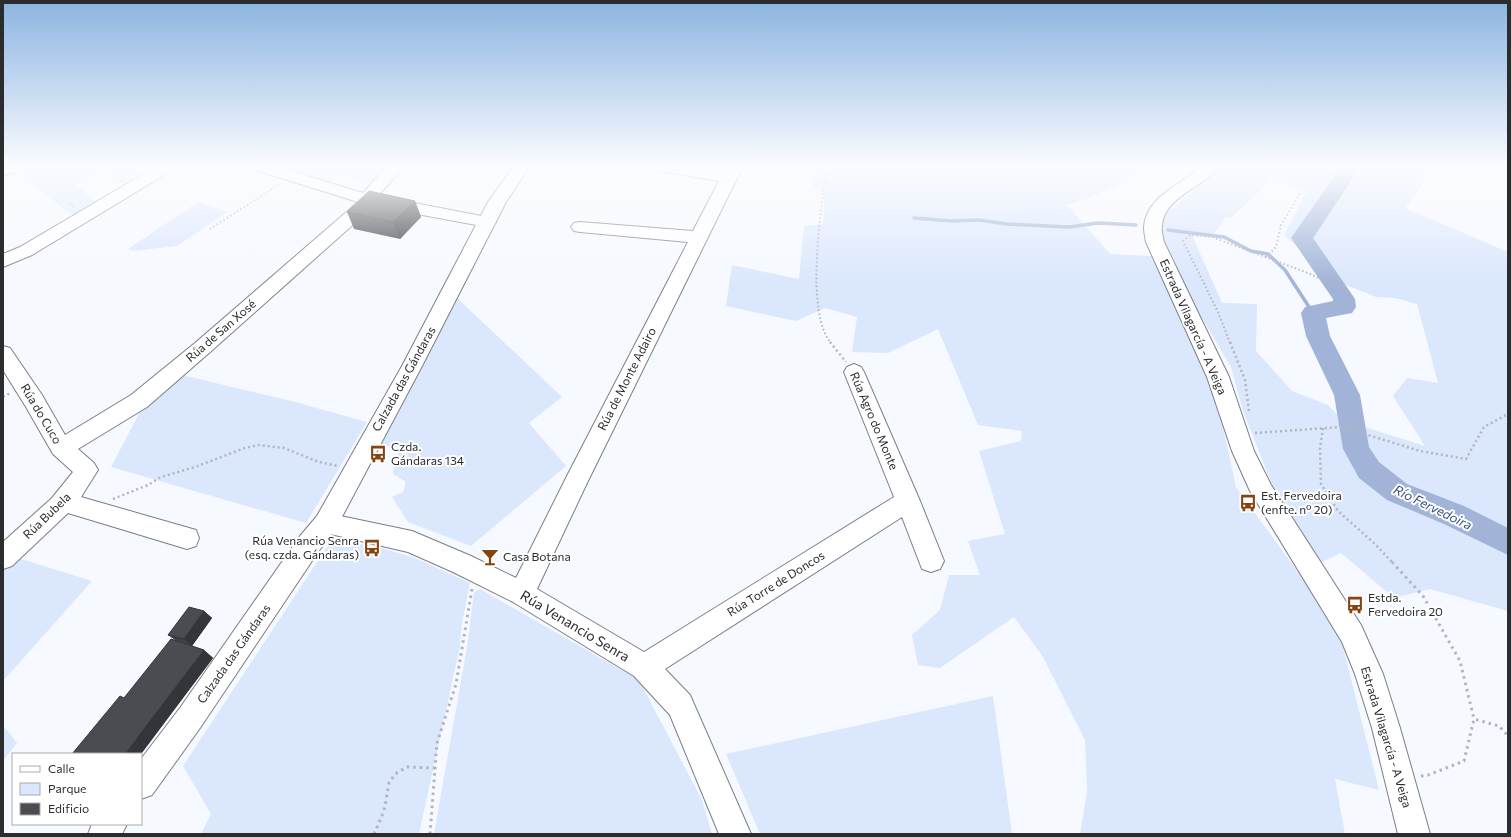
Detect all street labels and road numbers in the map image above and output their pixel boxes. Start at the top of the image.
street label: Estrada Vilagarcía - A Veiga [1158,257,1230,397]
street label: Rúa de San Xosé [183,296,258,364]
street label: Calzada das Gándaras [368,324,438,433]
street label: Rúa de Monte Adairo [594,325,658,432]
street label: Rúa Agro do Monte [848,370,902,472]
street label: Rúa do Cuco [18,381,65,446]
street label: Rúa Bubela [20,489,73,541]
street label: Rúa Torre de Doncos [724,548,827,619]
street label: Rúa Venancio Senra [518,586,633,665]
street label: Calzada das Gándaras [194,601,273,706]
street label: Estrada Vilagarcía - A Veiga [1359,664,1415,809]

